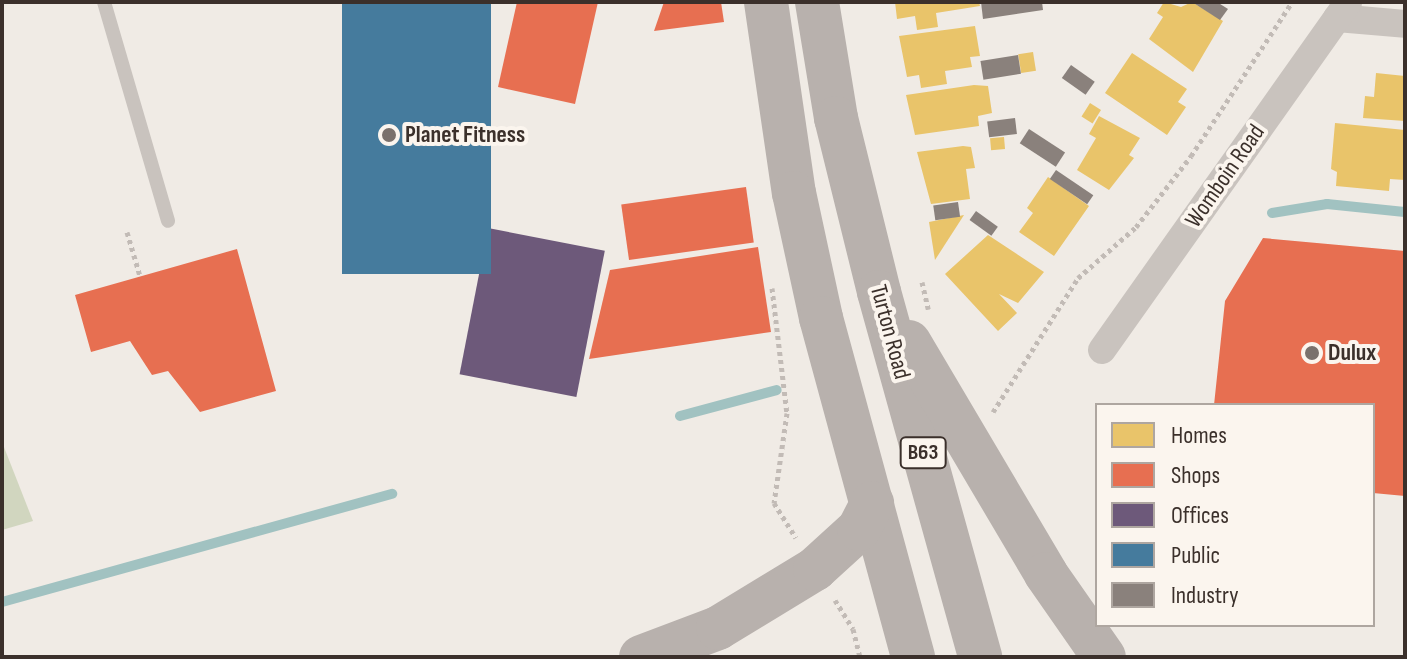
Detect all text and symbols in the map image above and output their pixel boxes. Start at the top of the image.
street label: Womboin Road [1179,119,1271,233]
place label: Planet Fitness [405,121,525,149]
marker: Planet Fitness [380,126,398,144]
street label: Turton Road [864,282,916,382]
place label: Dulux [1328,339,1376,367]
marker: Dulux [1303,344,1321,362]
legend [1095,403,1375,627]
text: Homes [1171,421,1227,450]
road number: B63 [899,435,947,471]
text: Shops [1171,461,1220,490]
text: Offices [1171,501,1229,530]
text: Public [1171,541,1220,570]
text: Industry [1171,581,1238,610]

